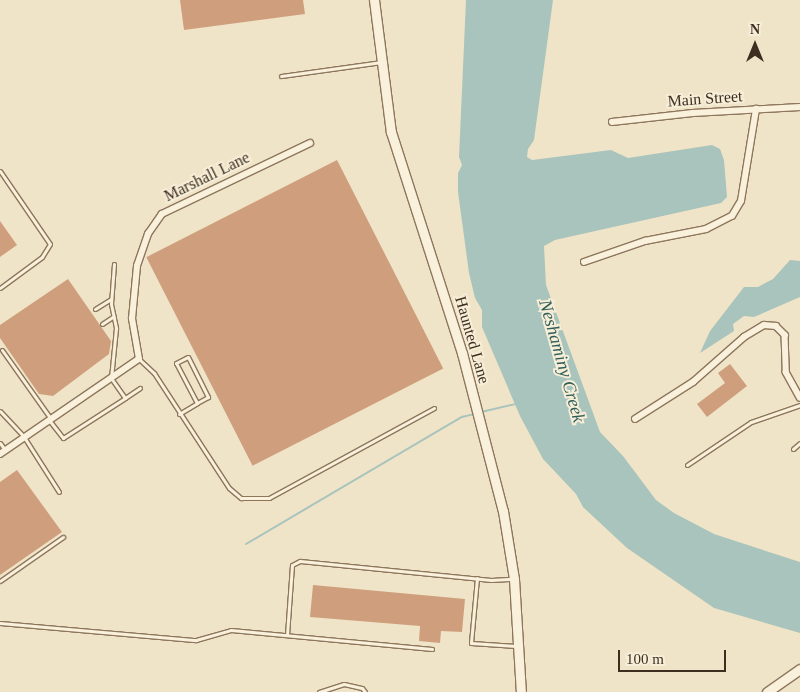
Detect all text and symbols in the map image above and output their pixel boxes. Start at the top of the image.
north arrow [730,20,780,70]
text: N [750,22,760,37]
street label: Main Street [667,87,743,111]
street label: Marshall Lane [161,148,253,206]
street label: Haunted Lane [450,294,494,386]
water label: Neshaminy Creek [534,297,590,425]
scale bar [620,640,728,672]
text: 100 m [626,651,664,667]

